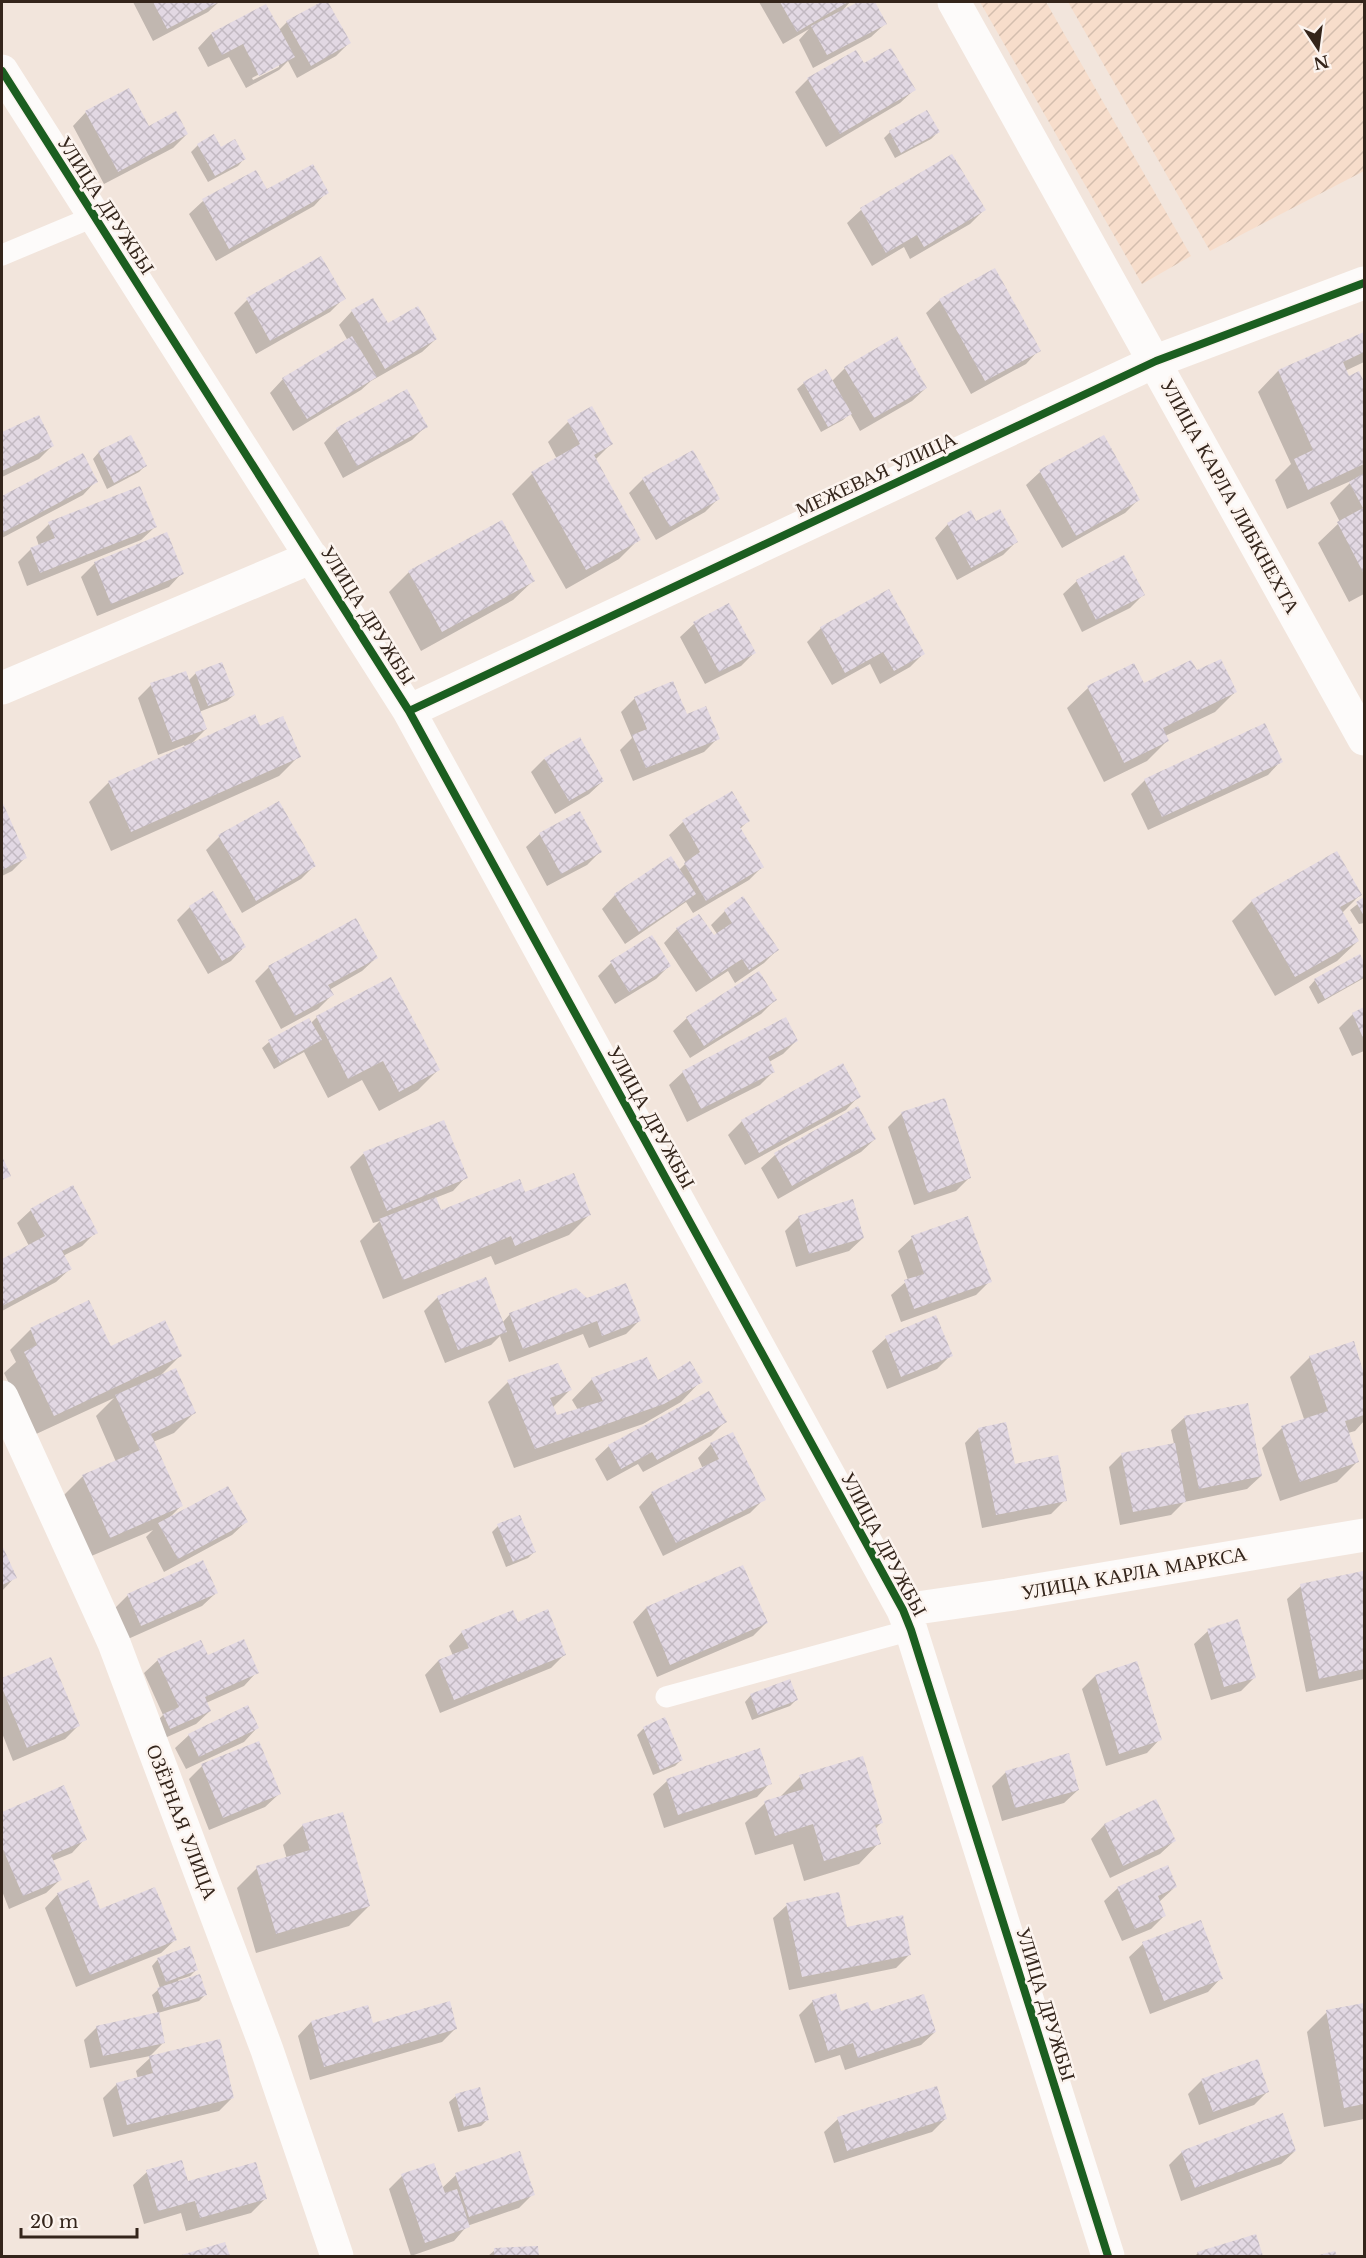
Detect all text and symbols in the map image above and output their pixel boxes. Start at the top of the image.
north arrow [1288,18,1348,78]
text: N [1312,51,1331,74]
street label: УЛИЦА ДРУЖБЫ [52,131,160,279]
street label: УЛИЦА КАРЛА ЛИБКНЕХТА [1155,374,1305,618]
street label: МЕЖЕВАЯ УЛИЦА [792,426,961,522]
street label: УЛИЦА ДРУЖБЫ [315,541,421,689]
street label: УЛИЦА ДРУЖБЫ [602,1041,700,1193]
street label: УЛИЦА ДРУЖБЫ [836,1468,932,1620]
street label: УЛИЦА КАРЛА МАРКСА [1019,1541,1249,1605]
street label: ОЗЁРНАЯ УЛИЦА [141,1741,223,1904]
street label: УЛИЦА ДРУЖБЫ [1011,1924,1081,2084]
scale bar [21,2201,136,2239]
text: 20 m [30,2211,78,2233]

